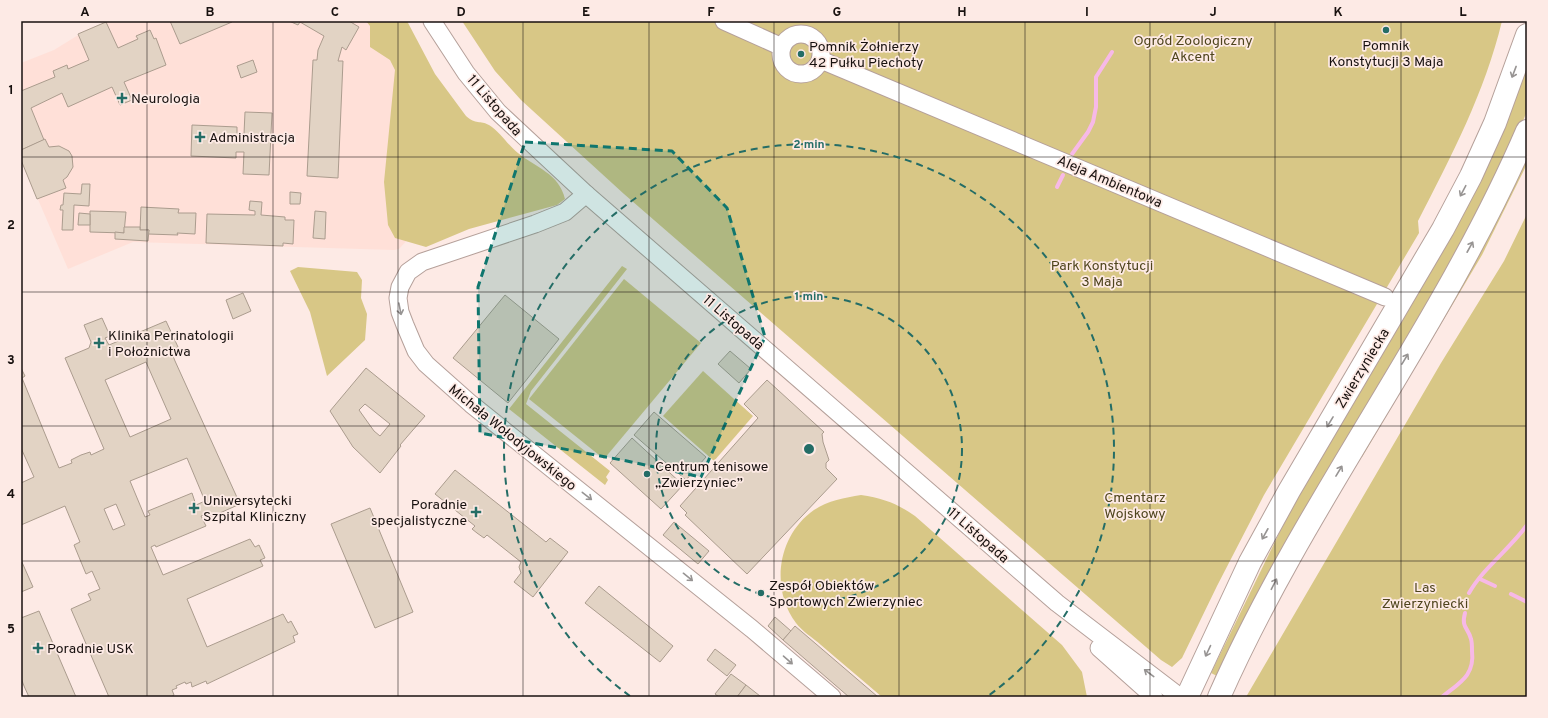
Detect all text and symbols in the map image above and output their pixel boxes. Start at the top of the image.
text: A [80,5,90,21]
text: B [206,5,215,21]
text: C [331,5,339,21]
text: D [456,5,466,21]
text: E [582,5,590,21]
text: F [707,5,715,21]
text: G [833,5,842,21]
text: H [957,5,967,21]
text: I [1085,5,1089,21]
text: J [1209,5,1217,21]
text: K [1333,5,1343,21]
text: L [1459,5,1467,21]
marker: Pomnik Konstytucji 3 Maja [1381,25,1391,35]
park label: Ogród Zoologiczny Akcent [1133,33,1253,66]
place label: Pomnik Żołnierzy 42 Pułku Piechoty [809,38,924,72]
place label: Pomnik Konstytucji 3 Maja [1329,38,1443,71]
marker: Pomnik Żołnierzy 42 Pułku Piechoty [796,49,806,59]
one-way arrow [1510,66,1518,78]
street label: 11 Listopada [463,72,525,140]
text: 1 [8,83,14,99]
place label: Neurologia [131,91,200,108]
marker: Neurologia [116,92,128,104]
place label: Administracja [209,130,295,147]
marker: Administracja [194,131,206,143]
text: 2 min [793,137,825,153]
street label: Aleja Ambientowa [1054,153,1165,212]
one-way arrow [1459,185,1466,197]
text: 2 [7,218,15,234]
one-way arrow [1467,241,1475,253]
park label: Park Konstytucji 3 Maja [1051,258,1153,291]
text: 1 min [795,289,823,305]
street label: 11 Listopada [699,292,767,354]
one-way arrow [396,302,404,315]
street label: Zwierzyniecka [1333,326,1394,412]
place label: Klinika Perinatologii i Położnictwa [108,328,234,361]
marker: Klinika Perinatologii i Położnictwa [93,337,105,349]
text: 3 [7,353,15,369]
one-way arrow [1402,353,1410,365]
street label: Michała Wołodyjowskiego [445,381,580,495]
one-way arrow [1326,416,1334,428]
centre of rings [802,442,816,456]
place label: Centrum tenisowe „Zwierzyniec” [655,459,768,492]
one-way arrow [1336,465,1344,477]
marker: Centrum tenisowe „Zwierzyniec” [642,469,652,479]
text: 4 [7,487,15,503]
park label: Cmentarz Wojskowy [1104,490,1166,523]
one-way arrow [581,492,592,500]
place label: Uniwersytecki Szpital Kliniczny [203,493,307,526]
place label: Poradnie specjalistyczne [371,497,467,530]
marker: Uniwersytecki Szpital Kliniczny [188,502,200,514]
street label: 11 Listopada [944,505,1012,567]
marker: Poradnie specjalistyczne [470,506,482,518]
one-way arrow [1261,528,1269,540]
one-way arrow [683,573,694,582]
place label: Zespół Obiektów Sportowych Zwierzyniec [769,578,923,611]
one-way arrow [1271,578,1278,590]
park label: Las Zwierzyniecki [1382,580,1468,613]
marker: Zespół Obiektów Sportowych Zwierzyniec [756,588,766,598]
text: 5 [7,622,15,638]
place label: Poradnie USK [47,641,134,658]
marker: Poradnie USK [32,642,44,654]
one-way arrow [1204,645,1211,657]
one-way arrow [783,655,793,664]
one-way arrow [1144,669,1155,677]

